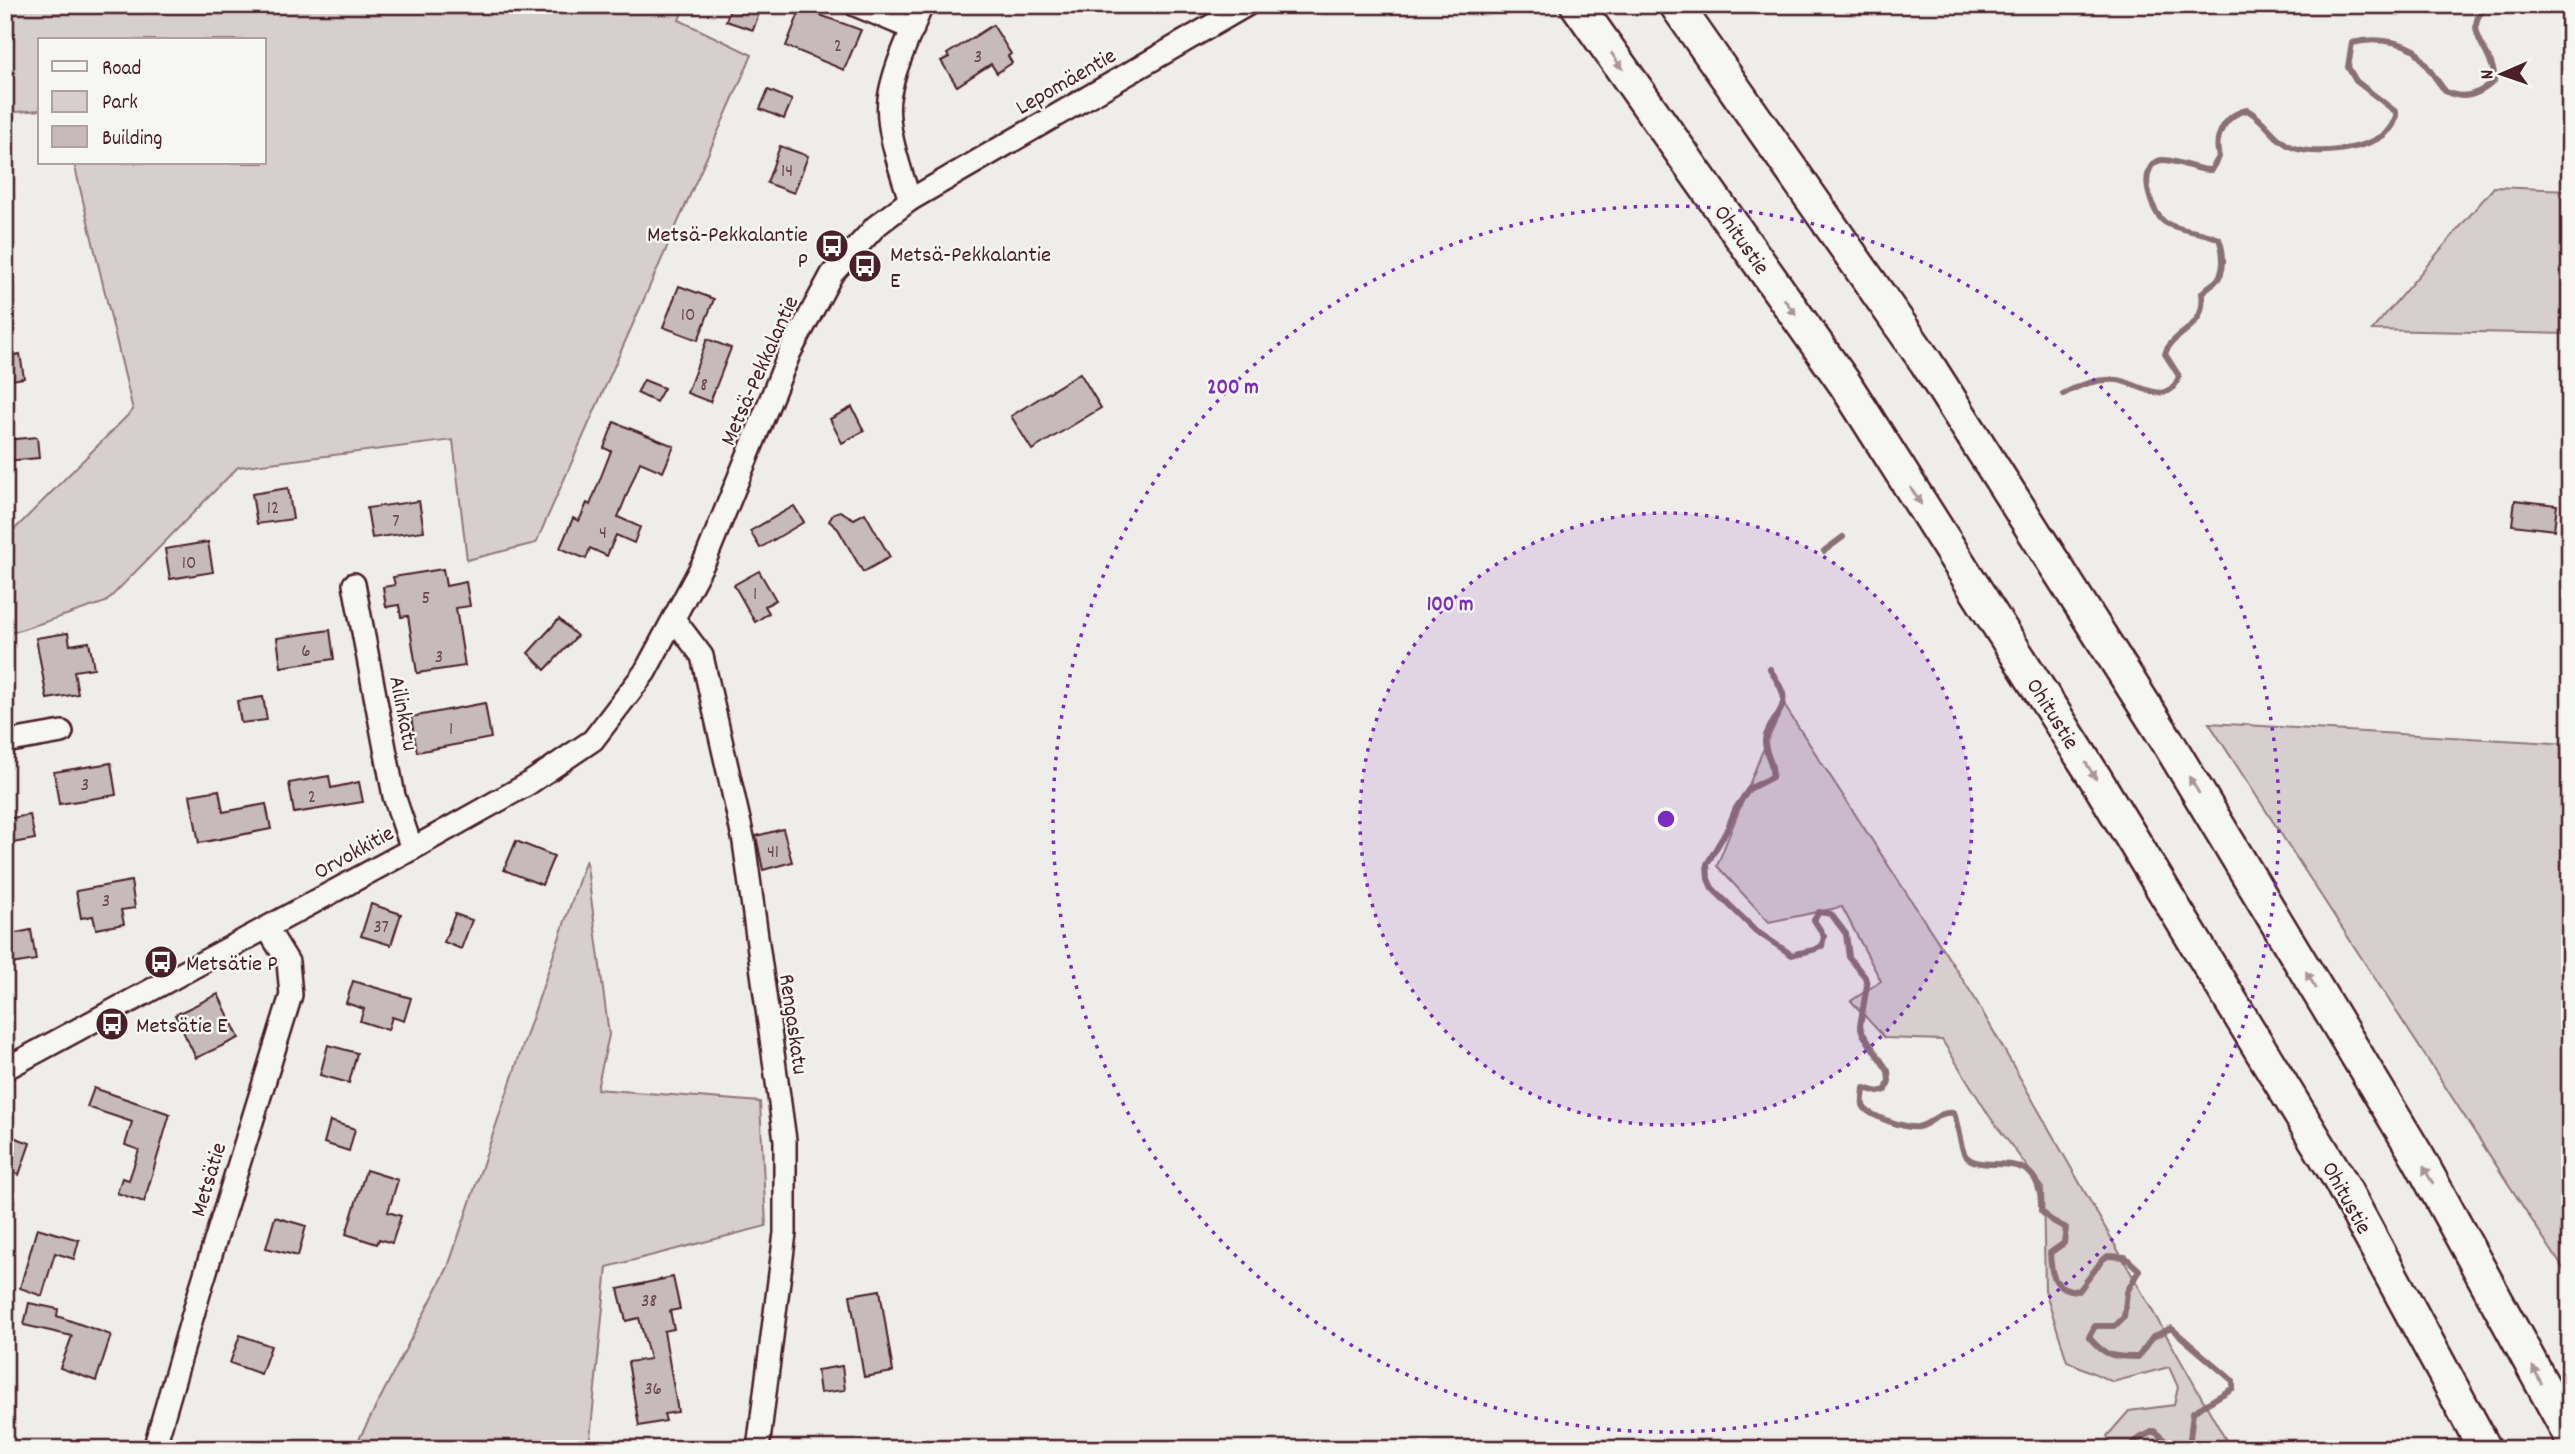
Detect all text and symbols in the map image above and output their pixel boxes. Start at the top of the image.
house number: 2 [834,34,842,61]
legend [38,38,266,164]
north arrow [2466,38,2536,108]
street label: Lepomäentie [1010,41,1123,125]
house number: 3 [974,45,982,72]
one-way arrow [1610,52,1624,70]
text: Road [102,55,141,85]
text: N [2475,69,2502,80]
text: Park [102,89,138,119]
text: Building [102,125,162,155]
house number: 14 [781,159,793,186]
street label: Ohitustie [1704,199,1776,283]
place label: Metsä-Pekkalantie P [647,220,808,279]
bus stop icon: Metsä-Pekkalantie P [813,227,851,265]
place label: Metsä-Pekkalantie E [890,240,1051,299]
bus stop icon: Metsä-Pekkalantie E [846,247,884,285]
street label: Metsä-Pekkalantie [713,291,809,452]
one-way arrow [1783,298,1797,316]
house number: 10 [681,303,695,330]
house number: 8 [700,373,708,400]
text: 200 m [1207,374,1259,404]
one-way arrow [1910,487,1923,506]
house number: 12 [267,496,279,523]
house number: 7 [392,509,400,536]
house number: 4 [599,521,607,548]
house number: 10 [182,551,196,578]
house number: 1 [753,582,757,609]
house number: 5 [422,586,430,613]
text: 100 m [1427,591,1473,621]
house number: 6 [301,639,311,666]
house number: 3 [435,645,443,672]
street label: Ailinkatu [378,673,425,754]
street label: Ohitustie [2016,673,2086,757]
house number: 1 [449,717,453,744]
one-way arrow [2084,762,2097,781]
house number: 3 [81,773,89,800]
one-way arrow [2188,776,2200,795]
house number: 2 [308,785,316,812]
centre of rings [1654,807,1678,831]
street label: Orvokkitie [308,818,401,890]
house number: 41 [767,840,779,867]
house number: 3 [102,889,110,916]
house number: 37 [373,915,389,942]
bus stop icon: Metsätie P [142,943,180,981]
place label: Metsätie P [186,949,278,982]
one-way arrow [2305,970,2318,989]
street label: Rengaskatu [768,972,815,1077]
bus stop icon: Metsätie E [93,1005,131,1043]
place label: Metsätie E [136,1011,228,1044]
street label: Metsätie [183,1139,237,1221]
street label: Ohitustie [2311,1156,2378,1241]
one-way arrow [2422,1165,2434,1185]
house number: 38 [641,1289,657,1316]
one-way arrow [2532,1365,2543,1385]
house number: 36 [644,1377,662,1404]

